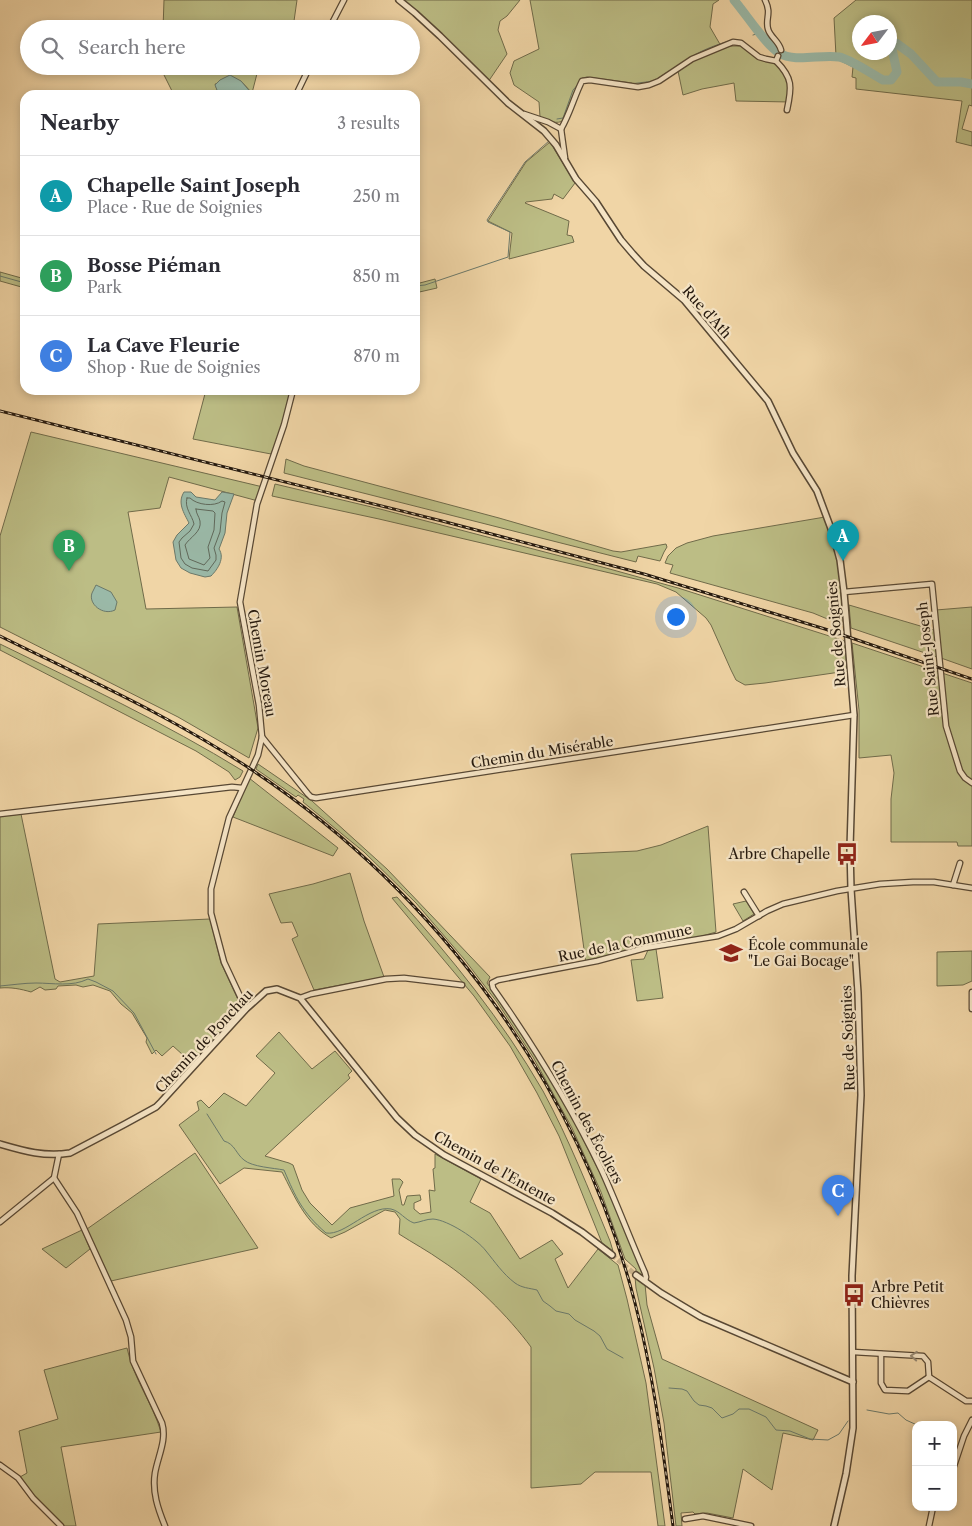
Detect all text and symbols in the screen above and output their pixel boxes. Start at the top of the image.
north arrow [852,15,897,60]
search box [20,20,420,75]
icon: search [38,34,66,62]
text: Search here [78,36,186,59]
text: Nearby [40,110,119,135]
text: 3 results [337,113,400,133]
text: Chapelle Saint Joseph [87,174,300,197]
text: A [50,186,62,206]
text: 250 m [353,186,400,206]
text: Place · Rue de Soignies [87,197,262,217]
text: Bosse Piéman [87,254,221,277]
text: B [50,266,62,286]
text: 850 m [353,266,400,286]
text: Park [87,277,122,297]
street label: Rue d'Ath [679,282,736,342]
text: La Cave Fleurie [87,334,240,357]
text: C [50,346,62,366]
text: 870 m [353,346,400,366]
text: Shop · Rue de Soignies [87,357,261,377]
pin: A [827,520,859,561]
pin: B [53,530,85,571]
street label: Rue de Soignies [822,580,850,688]
street label: Rue Saint-Joseph [913,601,943,717]
your location [663,604,689,630]
street label: Chemin Moreau [244,608,280,719]
street label: Chemin du Misérable [469,732,615,772]
bus stop icon: Arbre Chapelle [834,841,860,867]
place label: Arbre Chapelle [727,845,830,863]
street label: Rue de la Commune [556,920,694,966]
place label: École communale "Le Gai Bocage" [748,936,868,970]
school or university icon: École communale "Le Gai Bocage" [718,940,744,966]
street label: Chemin de Ponchau [151,985,257,1097]
street label: Rue de Soignies [837,985,859,1091]
street label: Chemin des Écoliers [547,1057,627,1187]
street label: Chemin de l'Entente [431,1127,560,1209]
pin: C [822,1175,854,1216]
place label: Arbre Petit Chièvres [870,1278,944,1312]
bus stop icon: Arbre Petit Chièvres [841,1282,867,1308]
one-way arrow [909,1350,917,1361]
map controls [912,1421,957,1511]
button: + [912,1421,957,1466]
button: − [912,1466,957,1511]

